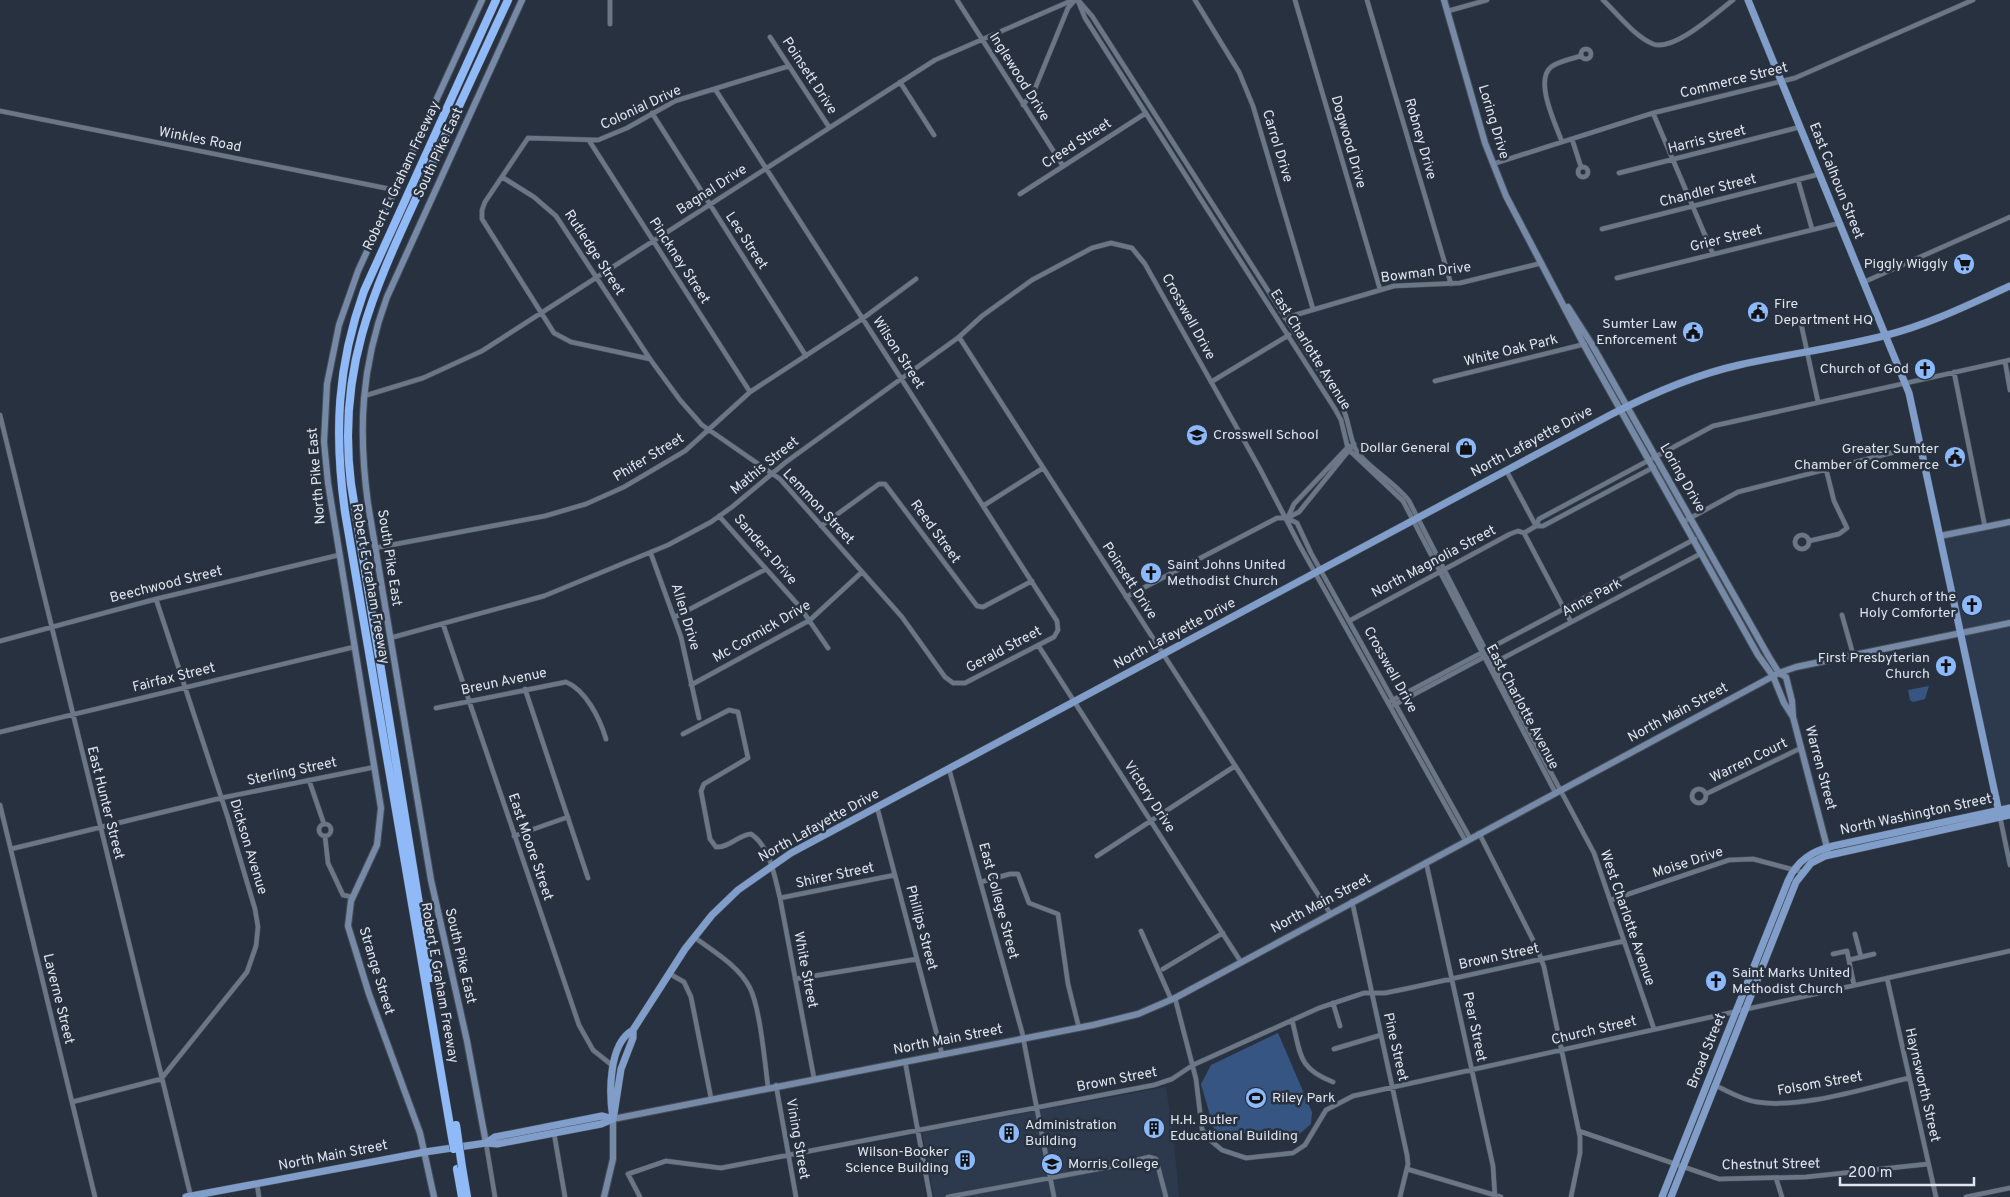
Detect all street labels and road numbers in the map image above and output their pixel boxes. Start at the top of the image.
street label: Inglewood Drive [985,30,1053,124]
street label: Poinsett Drive [778,34,840,118]
street label: Commerce Street [1678,59,1790,103]
street label: Colonial Drive [598,82,684,134]
street label: Loring Drive [1474,83,1512,161]
street label: Dogwood Drive [1327,94,1369,190]
street label: Robney Drive [1400,96,1440,182]
street label: Robert E Graham Freeway [360,99,444,253]
street label: South Pike East [411,105,467,201]
street label: Carrol Drive [1258,108,1296,184]
street label: Creed Street [1039,115,1115,173]
street label: East Calhoun Street [1805,120,1867,242]
street label: Harris Street [1666,122,1748,158]
street label: Winkles Road [157,124,243,156]
street label: Bagnal Drive [674,161,750,219]
street label: Chandler Street [1658,171,1758,211]
street label: Rutledge Street [560,207,628,299]
street label: Lee Street [721,209,771,273]
street label: Pinckney Street [645,215,713,307]
street label: Grier Street [1688,222,1764,256]
street label: Bowman Drive [1380,259,1472,287]
street label: Crosswell Drive [1157,271,1219,363]
street label: East Charlotte Avenue [1266,286,1354,414]
street label: Wilson Street [868,314,928,392]
street label: White Oak Park [1462,331,1560,371]
street label: North Lafayette Drive [1468,403,1596,481]
street label: North Pike East [304,427,330,525]
street label: Phifer Street [611,430,687,486]
street label: Mathis Street [727,433,803,499]
street label: Loring Drive [1655,440,1709,516]
street label: Lemmon Street [779,466,857,548]
street label: Reed Street [906,497,964,567]
street label: Robert E Graham Freeway [347,502,393,666]
street label: South Pike East [373,508,405,608]
street label: Sanders Drive [730,511,800,589]
street label: North Magnolia Street [1369,522,1499,602]
street label: Poinsett Drive [1098,539,1160,623]
street label: Beechwood Street [108,563,224,607]
street label: Anne Park [1559,575,1625,621]
street label: Allen Drive [667,582,703,652]
street label: North Lafayette Drive [1111,595,1239,673]
street label: Mc Cormick Drive [710,597,814,667]
street label: Gerald Street [963,623,1045,677]
street label: Crosswell Drive [1359,624,1421,716]
street label: East Charlotte Avenue [1482,642,1562,772]
street label: Fairfax Street [131,660,217,696]
street label: Breun Avenue [460,665,548,699]
street label: North Main Street [1625,679,1731,747]
street label: Warren Street [1801,724,1839,812]
street label: Warren Court [1707,735,1791,787]
street label: East Hunter Street [83,745,127,861]
street label: Sterling Street [245,754,339,790]
street label: Victory Drive [1120,758,1178,836]
street label: North Lafayette Drive [756,786,882,866]
street label: East Moore Street [504,791,556,903]
street label: North Washington Street [1839,791,1993,839]
street label: Dickson Avenue [225,797,271,897]
street label: East College Street [974,841,1022,961]
street label: Moise Drive [1651,844,1725,882]
street label: West Charlotte Avenue [1596,848,1658,988]
street label: Shirer Street [794,859,876,893]
street label: North Main Street [1268,870,1374,938]
street label: Phillips Street [901,884,941,972]
street label: Robert E Graham Freeway [416,901,462,1065]
street label: South Pike East [441,907,479,1005]
street label: Strange Street [355,925,397,1017]
street label: White Street [789,930,821,1010]
street label: Brown Street [1457,940,1541,974]
street label: Laverne Street [39,952,77,1046]
street label: Pear Street [1458,990,1490,1064]
street label: Pine Street [1379,1011,1411,1083]
street label: Broad Street [1684,1011,1730,1091]
street label: Church Street [1550,1013,1638,1049]
street label: North Main Street [892,1021,1004,1059]
street label: Haynsworth Street [1901,1026,1943,1144]
street label: Brown Street [1075,1064,1159,1096]
street label: Folsom Street [1776,1068,1864,1100]
street label: Vining Street [782,1097,812,1181]
street label: North Main Street [277,1137,389,1175]
street label: Chestnut Street [1722,1156,1820,1174]

